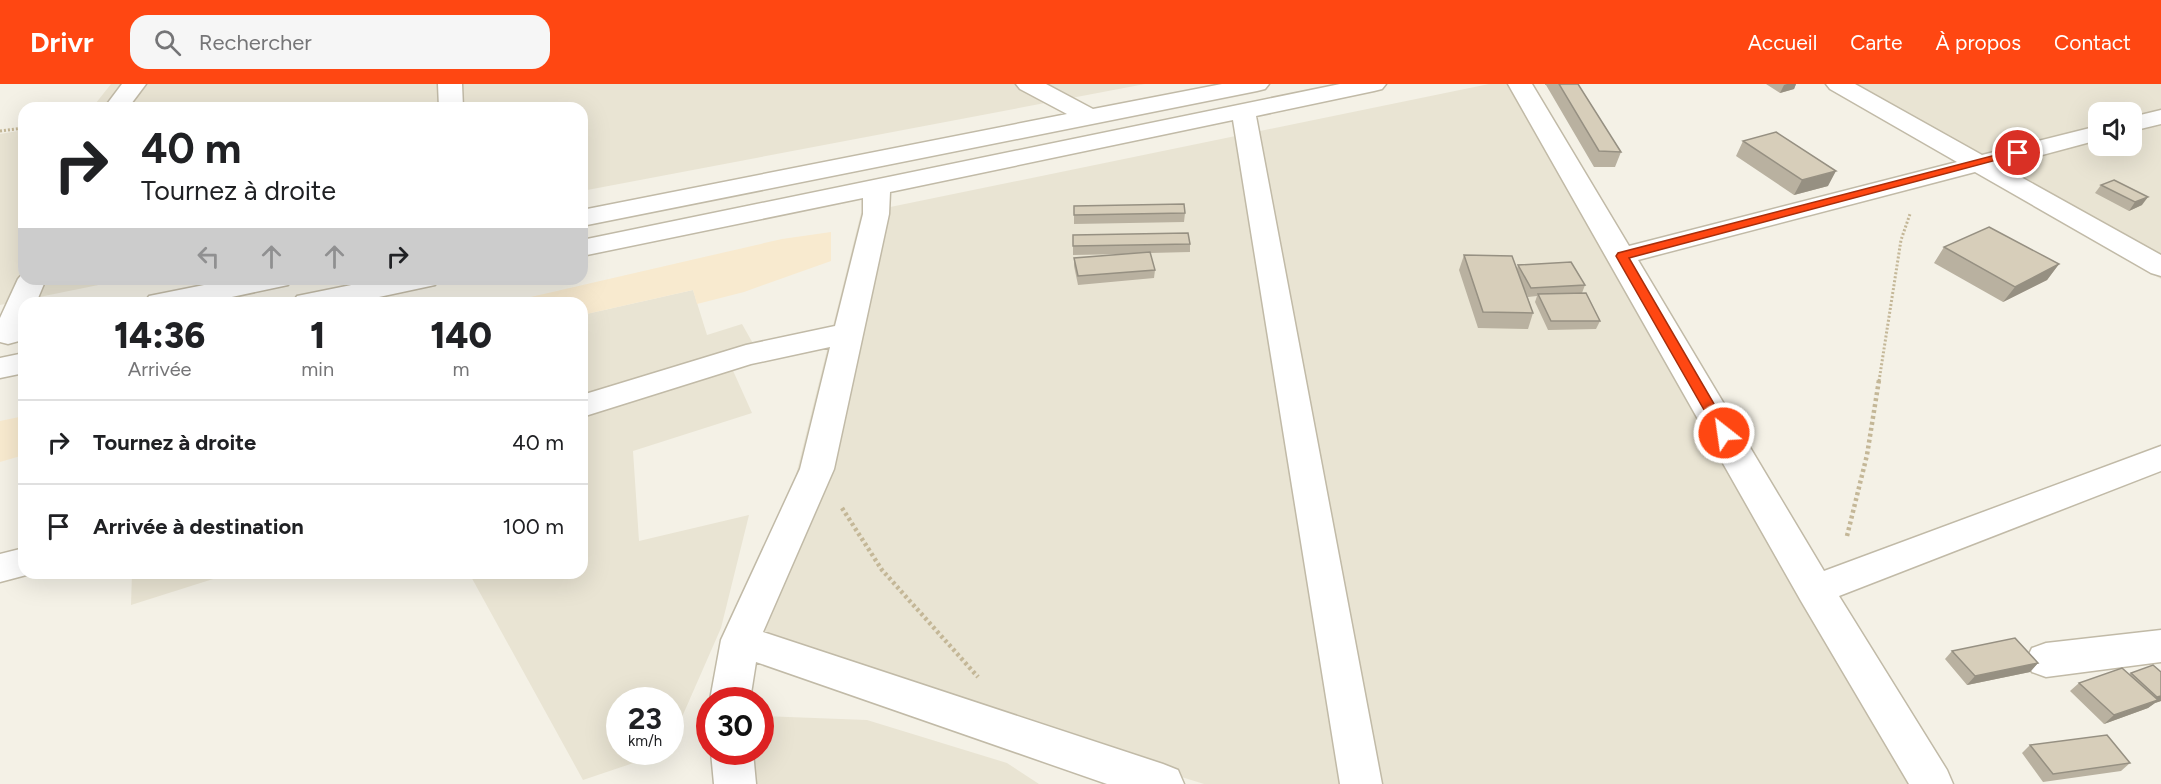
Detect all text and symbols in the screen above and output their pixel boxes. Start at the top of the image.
search box [130,15,550,69]
text: Drivr [30,25,94,59]
icon: search [151,26,184,59]
text: Rechercher [199,29,312,56]
text: Accueil [1748,30,1817,55]
text: Carte [1850,30,1903,55]
text: À propos [1936,30,2021,55]
text: Contact [2054,30,2131,55]
map controls [2088,102,2142,156]
button: sound [2088,102,2142,156]
text: 40 m [141,123,241,174]
icon: right [42,126,120,204]
pin [1992,127,2043,178]
icon: arrive [2001,136,2034,169]
text: Tournez à droite [141,174,336,207]
icon: left [192,240,225,273]
icon: ahead [255,240,288,273]
icon: ahead [318,240,351,273]
icon: right [381,240,414,273]
text: 14:36 [114,314,205,357]
text: 1 [310,314,325,357]
text: 140 [430,314,492,357]
text: Arrivée [128,357,192,381]
text: min [301,357,334,381]
text: m [453,357,470,381]
position arrow [1692,401,1756,465]
icon: right [42,426,75,459]
text: Tournez à droite [93,429,256,456]
text: 40 m [512,429,564,456]
icon: arrive [42,510,75,543]
text: Arrivée à destination [93,513,304,540]
text: 100 m [503,513,564,540]
speed limit sign: 30 [696,687,774,765]
text: 23 [628,700,662,737]
text: km/h [628,732,662,750]

